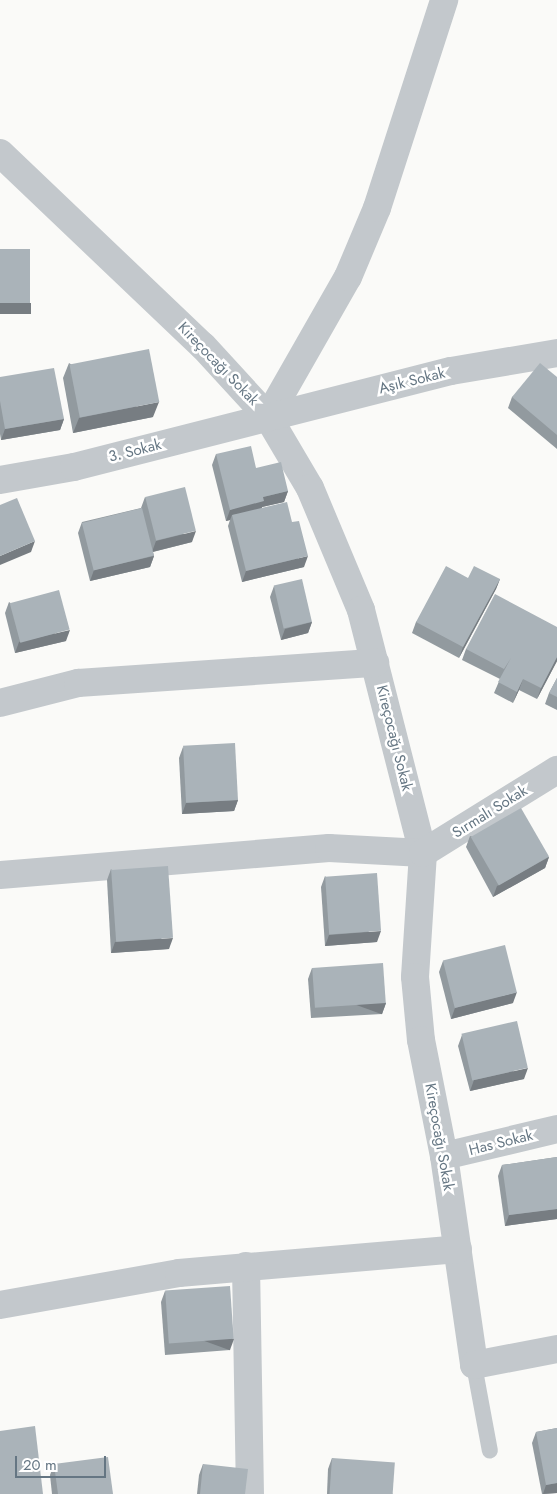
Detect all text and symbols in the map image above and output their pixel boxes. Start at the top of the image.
street label: Kireçocağı Sokak [174,319,262,409]
street label: Aşık Sokak [377,364,447,398]
street label: 3. Sokak [107,436,163,466]
street label: Kireçocağı Sokak [372,683,416,793]
street label: Sırmalı Sokak [449,782,531,842]
street label: Kireçocağı Sokak [421,1082,457,1192]
street label: Has Sokak [467,1126,535,1160]
scale bar [18,1446,109,1478]
text: 20 m [23,1454,57,1476]

